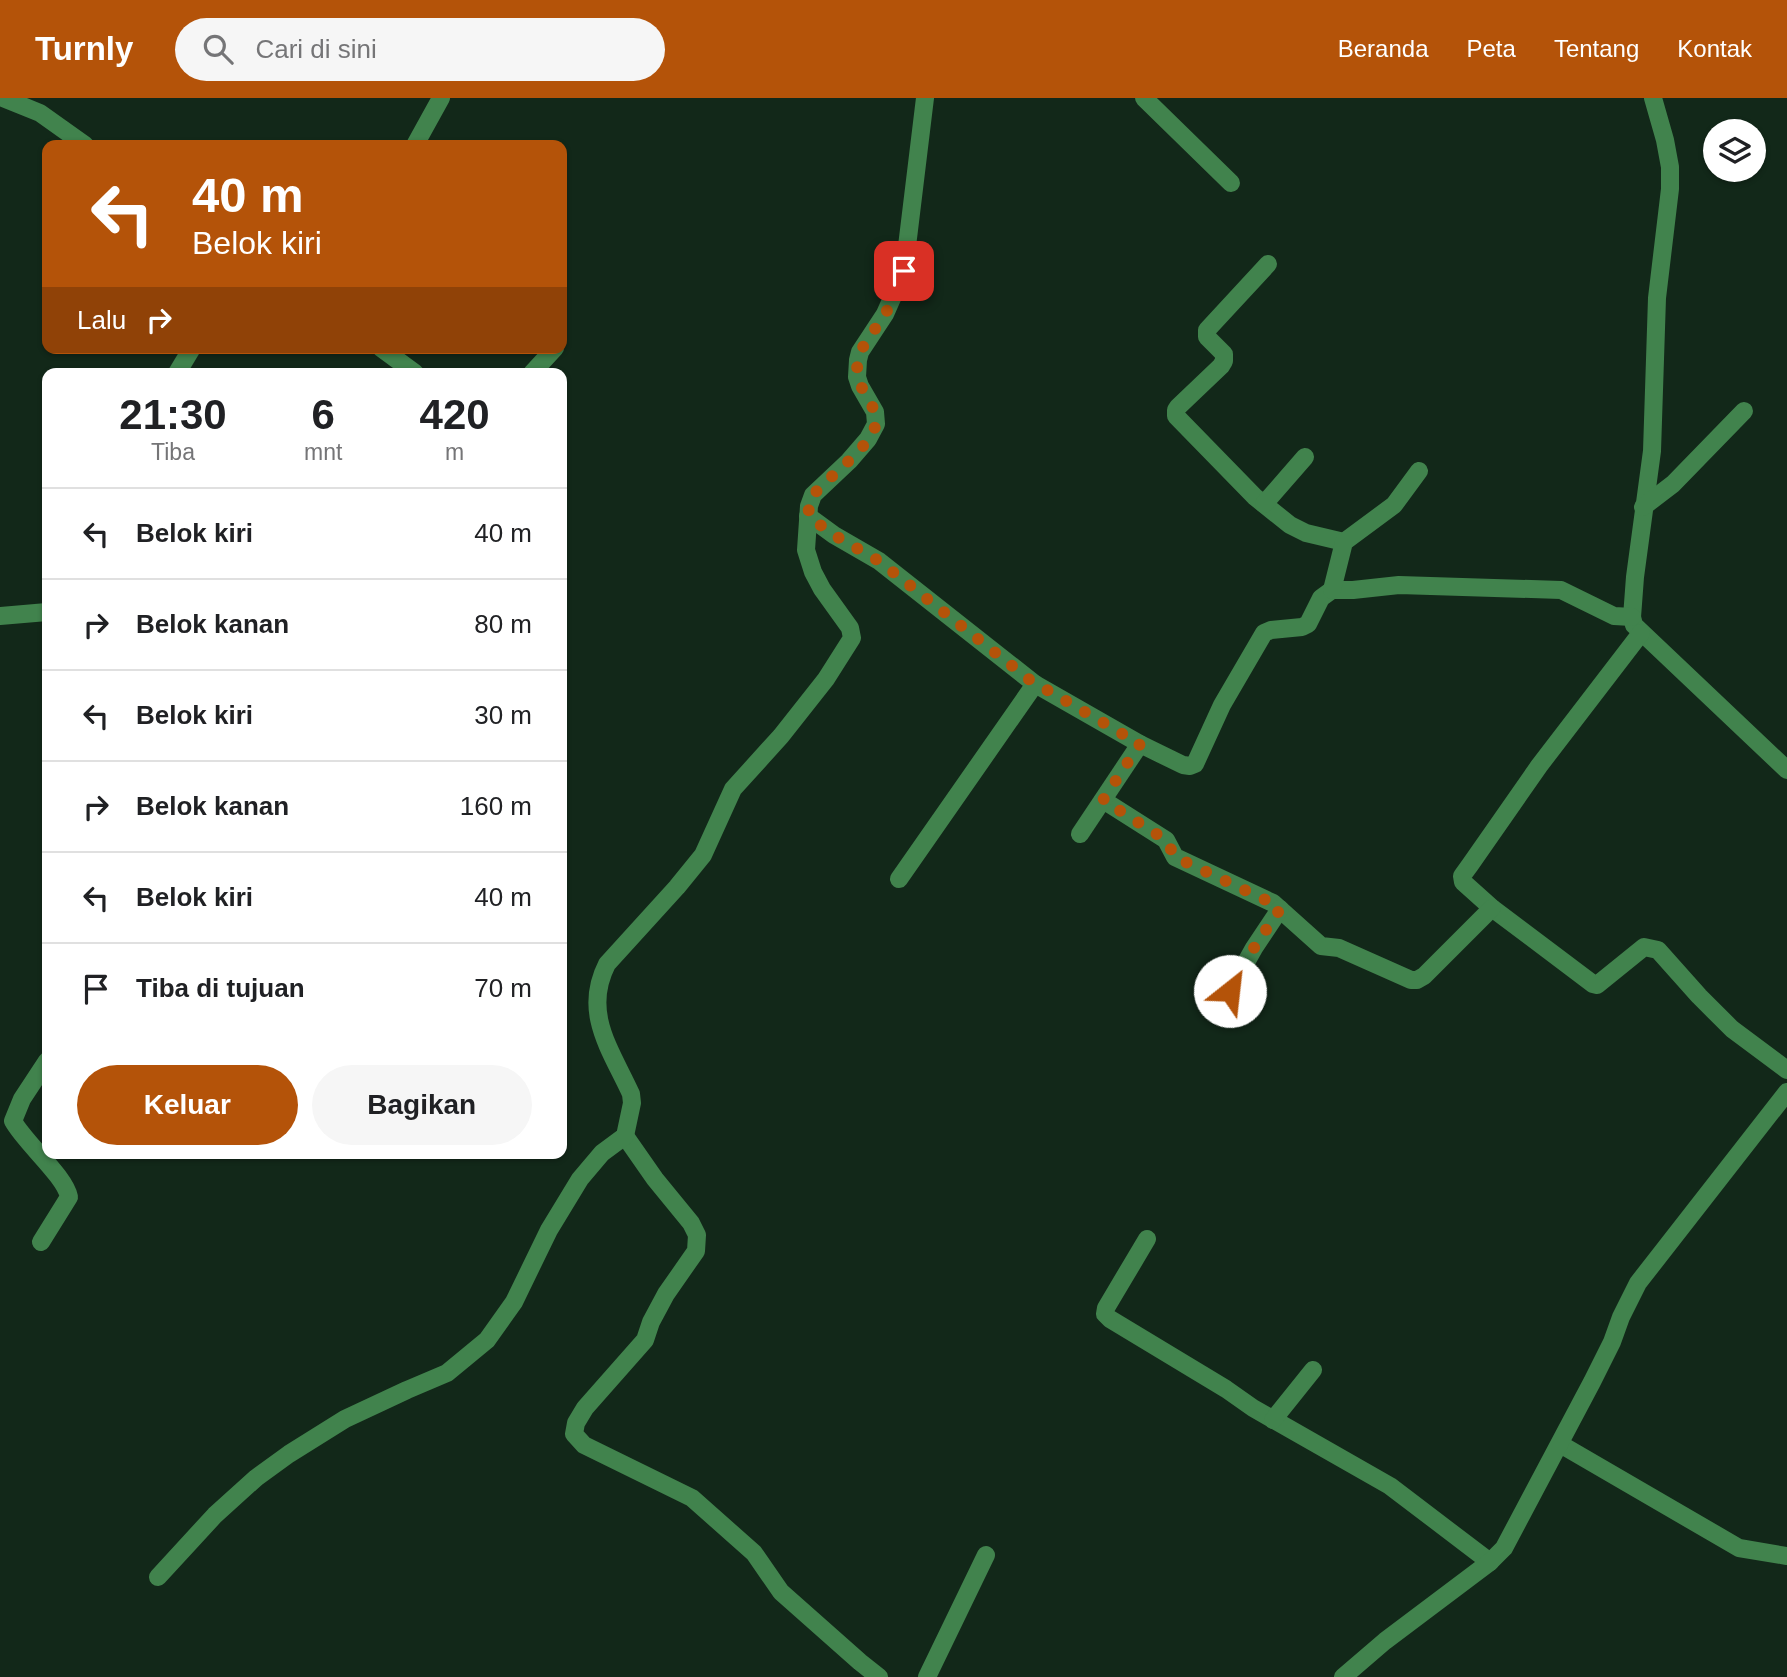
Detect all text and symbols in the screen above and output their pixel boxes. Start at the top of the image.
search box [175,18,665,81]
text: Turnly [35,30,133,67]
icon: search [199,30,237,68]
text: Cari di sini [255,34,377,64]
text: Beranda [1338,35,1429,62]
text: Peta [1467,35,1516,62]
text: Tentang [1554,35,1639,62]
text: Kontak [1677,35,1752,62]
map controls [1703,119,1766,182]
button: layers [1703,119,1766,182]
icon: left [77,168,168,259]
text: 40 m [192,168,304,222]
text: Belok kiri [192,225,322,261]
pin [874,241,934,301]
icon: arrive [885,252,923,290]
icon: right [140,301,178,339]
text: Lalu [77,305,126,335]
text: 21:30 [119,391,227,438]
text: 6 [311,391,335,438]
text: 420 [420,391,490,438]
text: Tiba [151,439,195,465]
text: mnt [304,439,342,465]
text: m [445,439,464,465]
icon: left [77,515,115,553]
text: Belok kiri [136,518,253,548]
text: 40 m [474,518,532,548]
icon: right [77,606,115,644]
text: Belok kanan [136,609,289,639]
text: 80 m [474,609,532,639]
icon: left [77,697,115,735]
text: Belok kiri [136,700,253,730]
text: 30 m [474,700,532,730]
icon: right [77,788,115,826]
text: Belok kanan [136,791,289,821]
text: 160 m [460,791,532,821]
icon: left [77,879,115,917]
text: Belok kiri [136,882,253,912]
text: 40 m [474,882,532,912]
position arrow [1193,954,1267,1028]
icon: arrive [77,970,115,1008]
text: Tiba di tujuan [136,973,305,1003]
text: 70 m [474,973,532,1003]
button: Keluar [77,1065,298,1145]
button: Bagikan [312,1065,532,1145]

